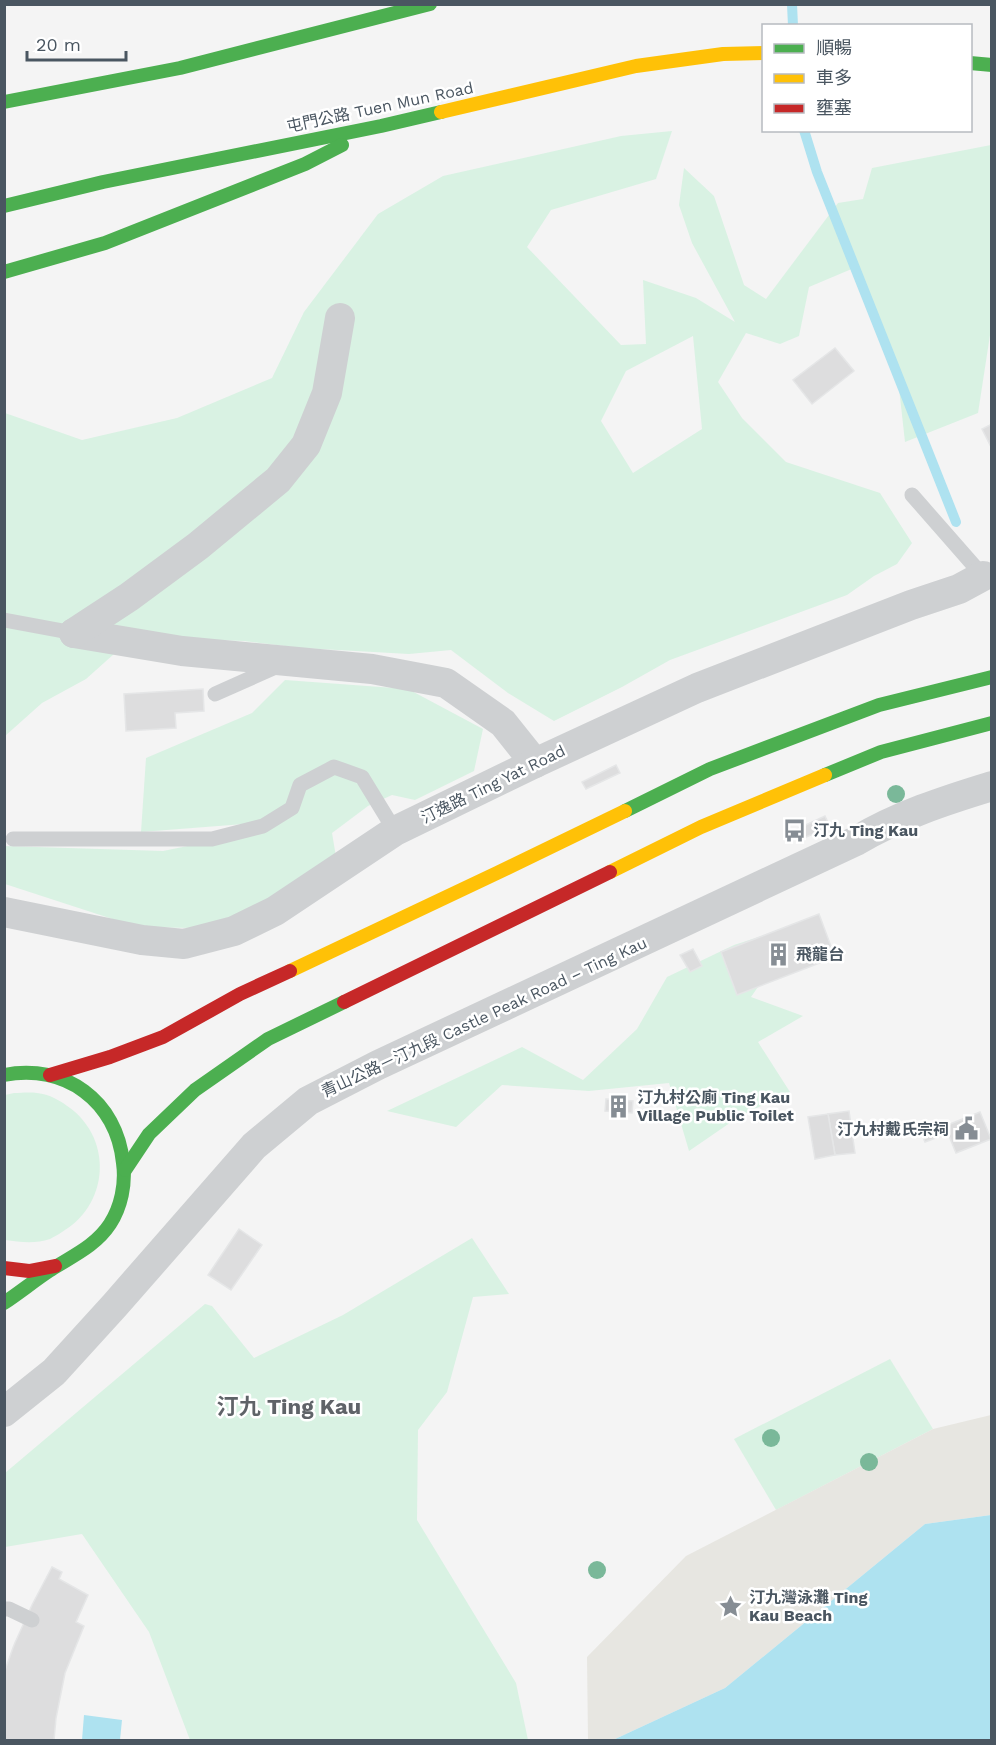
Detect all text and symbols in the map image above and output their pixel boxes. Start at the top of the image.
scale bar [27,24,126,62]
legend [762,24,972,132]
text: 20 m [36,34,81,55]
text: 順暢 [816,37,852,58]
text: 車多 [816,67,852,88]
street label: 屯門公路 Tuen Mun Road [285,78,475,136]
text: 壅塞 [816,97,852,118]
street label: 汀逸路 Ting Yat Road [418,741,568,827]
bus stop icon: 汀九 Ting Kau [782,817,808,843]
place label: 汀九 Ting Kau [813,821,918,840]
street label: 青山公路－汀九段 Castle Peak Road – Ting Kau [318,933,650,1101]
building icon: 飛龍台 [765,941,791,967]
place label: 飛龍台 [796,945,844,964]
place label: 汀九村公廁 Ting Kau Village Public Toilet [637,1088,794,1125]
building icon: 汀九村公廁 Ting Kau Village Public Toilet [606,1093,632,1119]
public building icon: 汀九村戴氏宗祠 [954,1116,980,1142]
place label: 汀九村戴氏宗祠 [837,1120,949,1139]
district label: 汀九 Ting Kau [217,1394,361,1419]
place label: 汀九灣泳灘 Ting Kau Beach [749,1588,867,1625]
place icon: 汀九灣泳灘 Ting Kau Beach [718,1593,744,1619]

